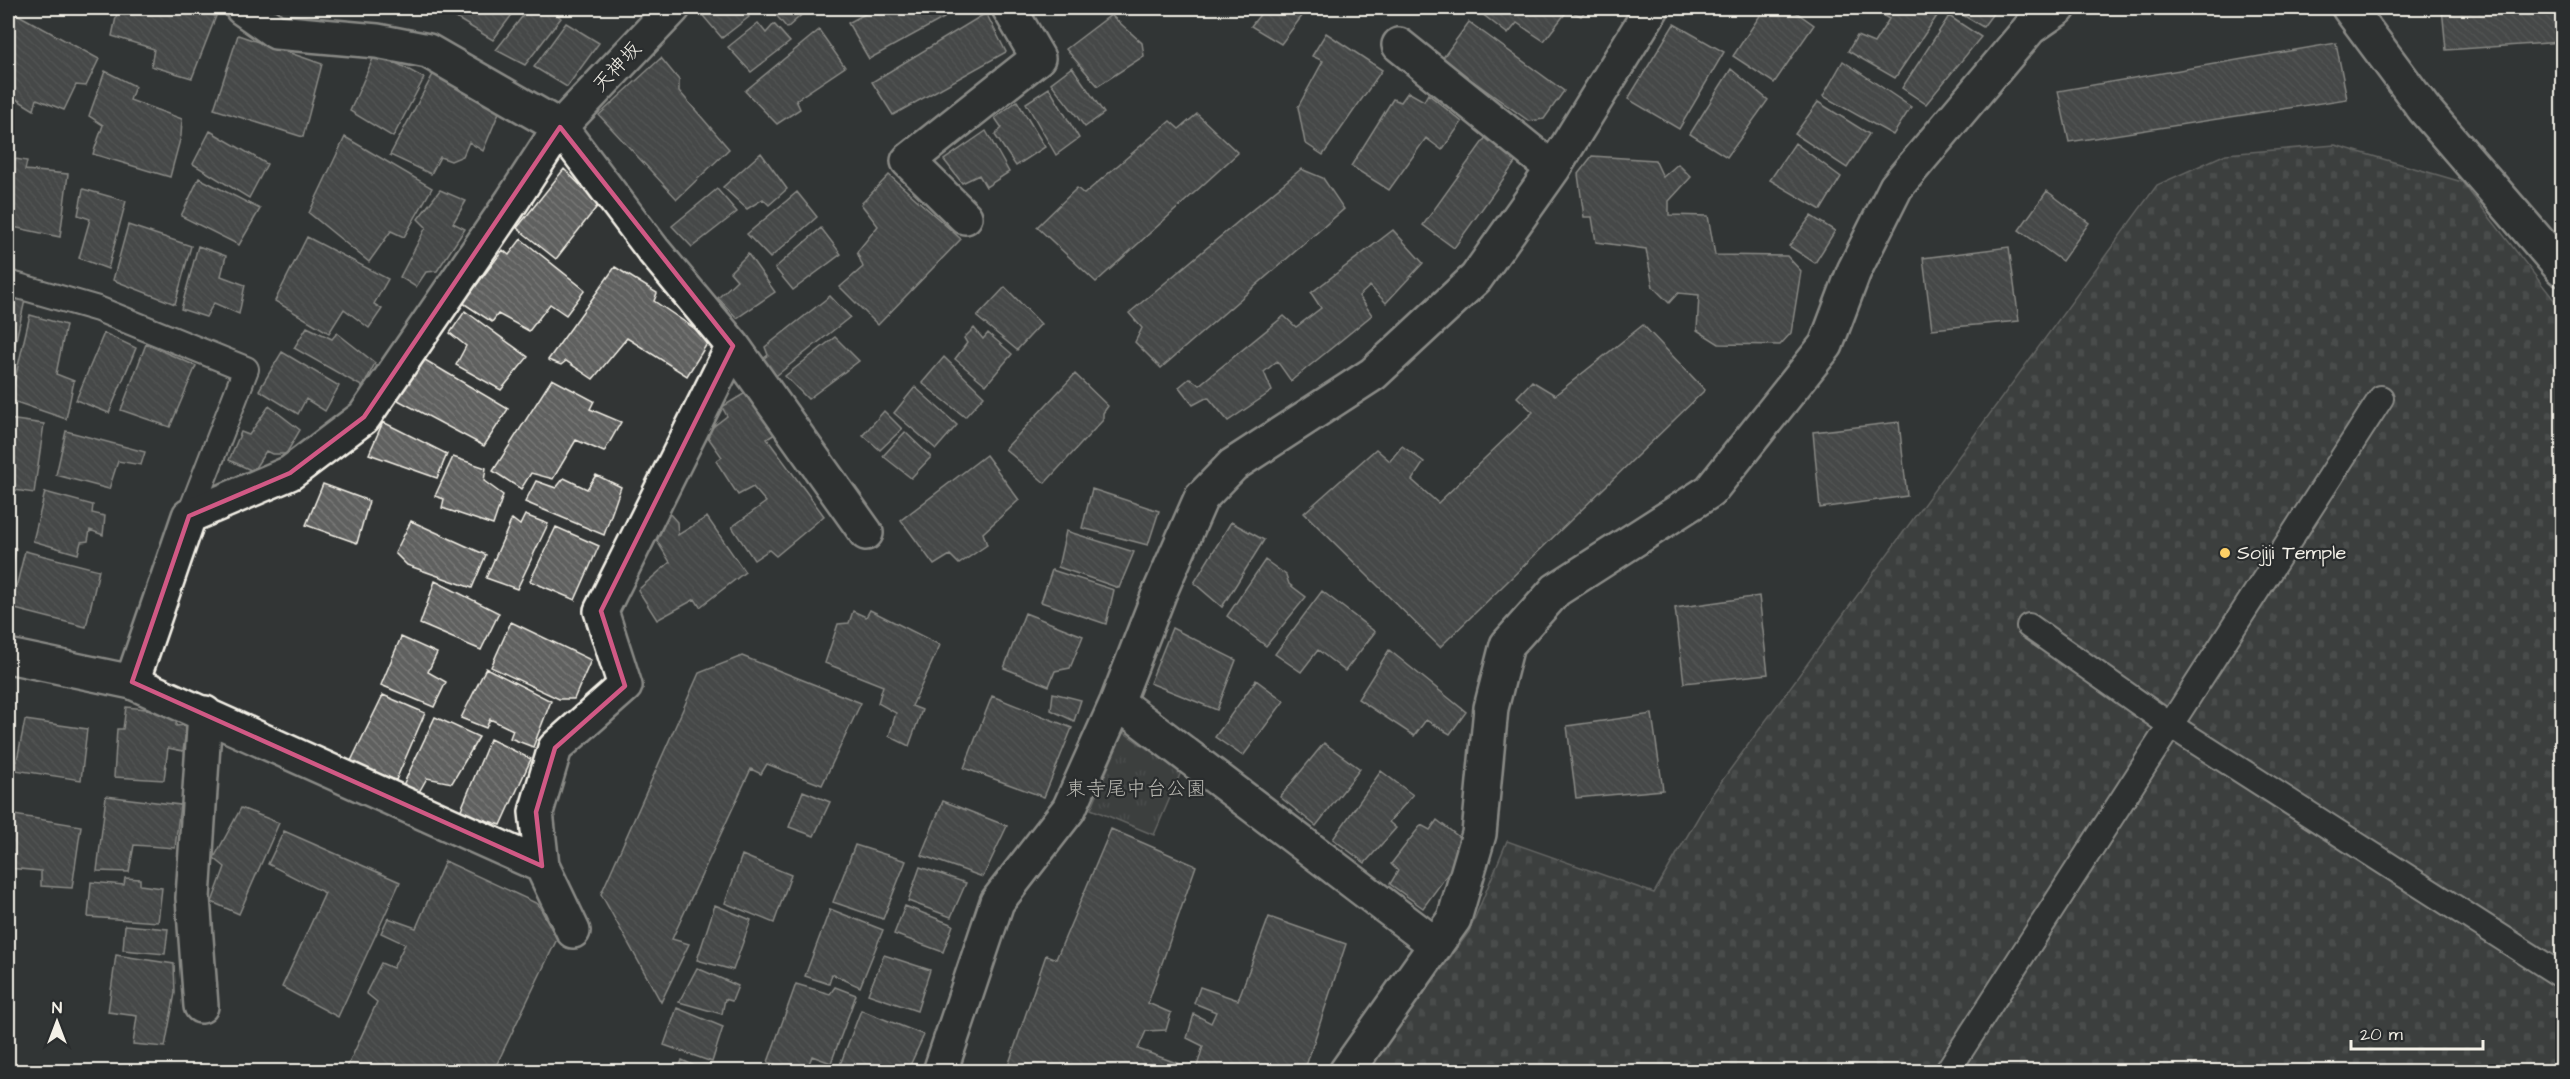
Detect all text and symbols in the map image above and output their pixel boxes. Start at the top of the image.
street label: 天神坂 [586,36,648,98]
place label: Sojiji Temple [2237,539,2346,567]
marker: Sojiji Temple [2218,546,2232,560]
park label: 東寺尾中台公園 [1066,775,1206,803]
north arrow [27,992,87,1052]
text: N [52,997,62,1019]
scale bar [2351,1013,2483,1051]
text: 20 m [2360,1022,2403,1047]

